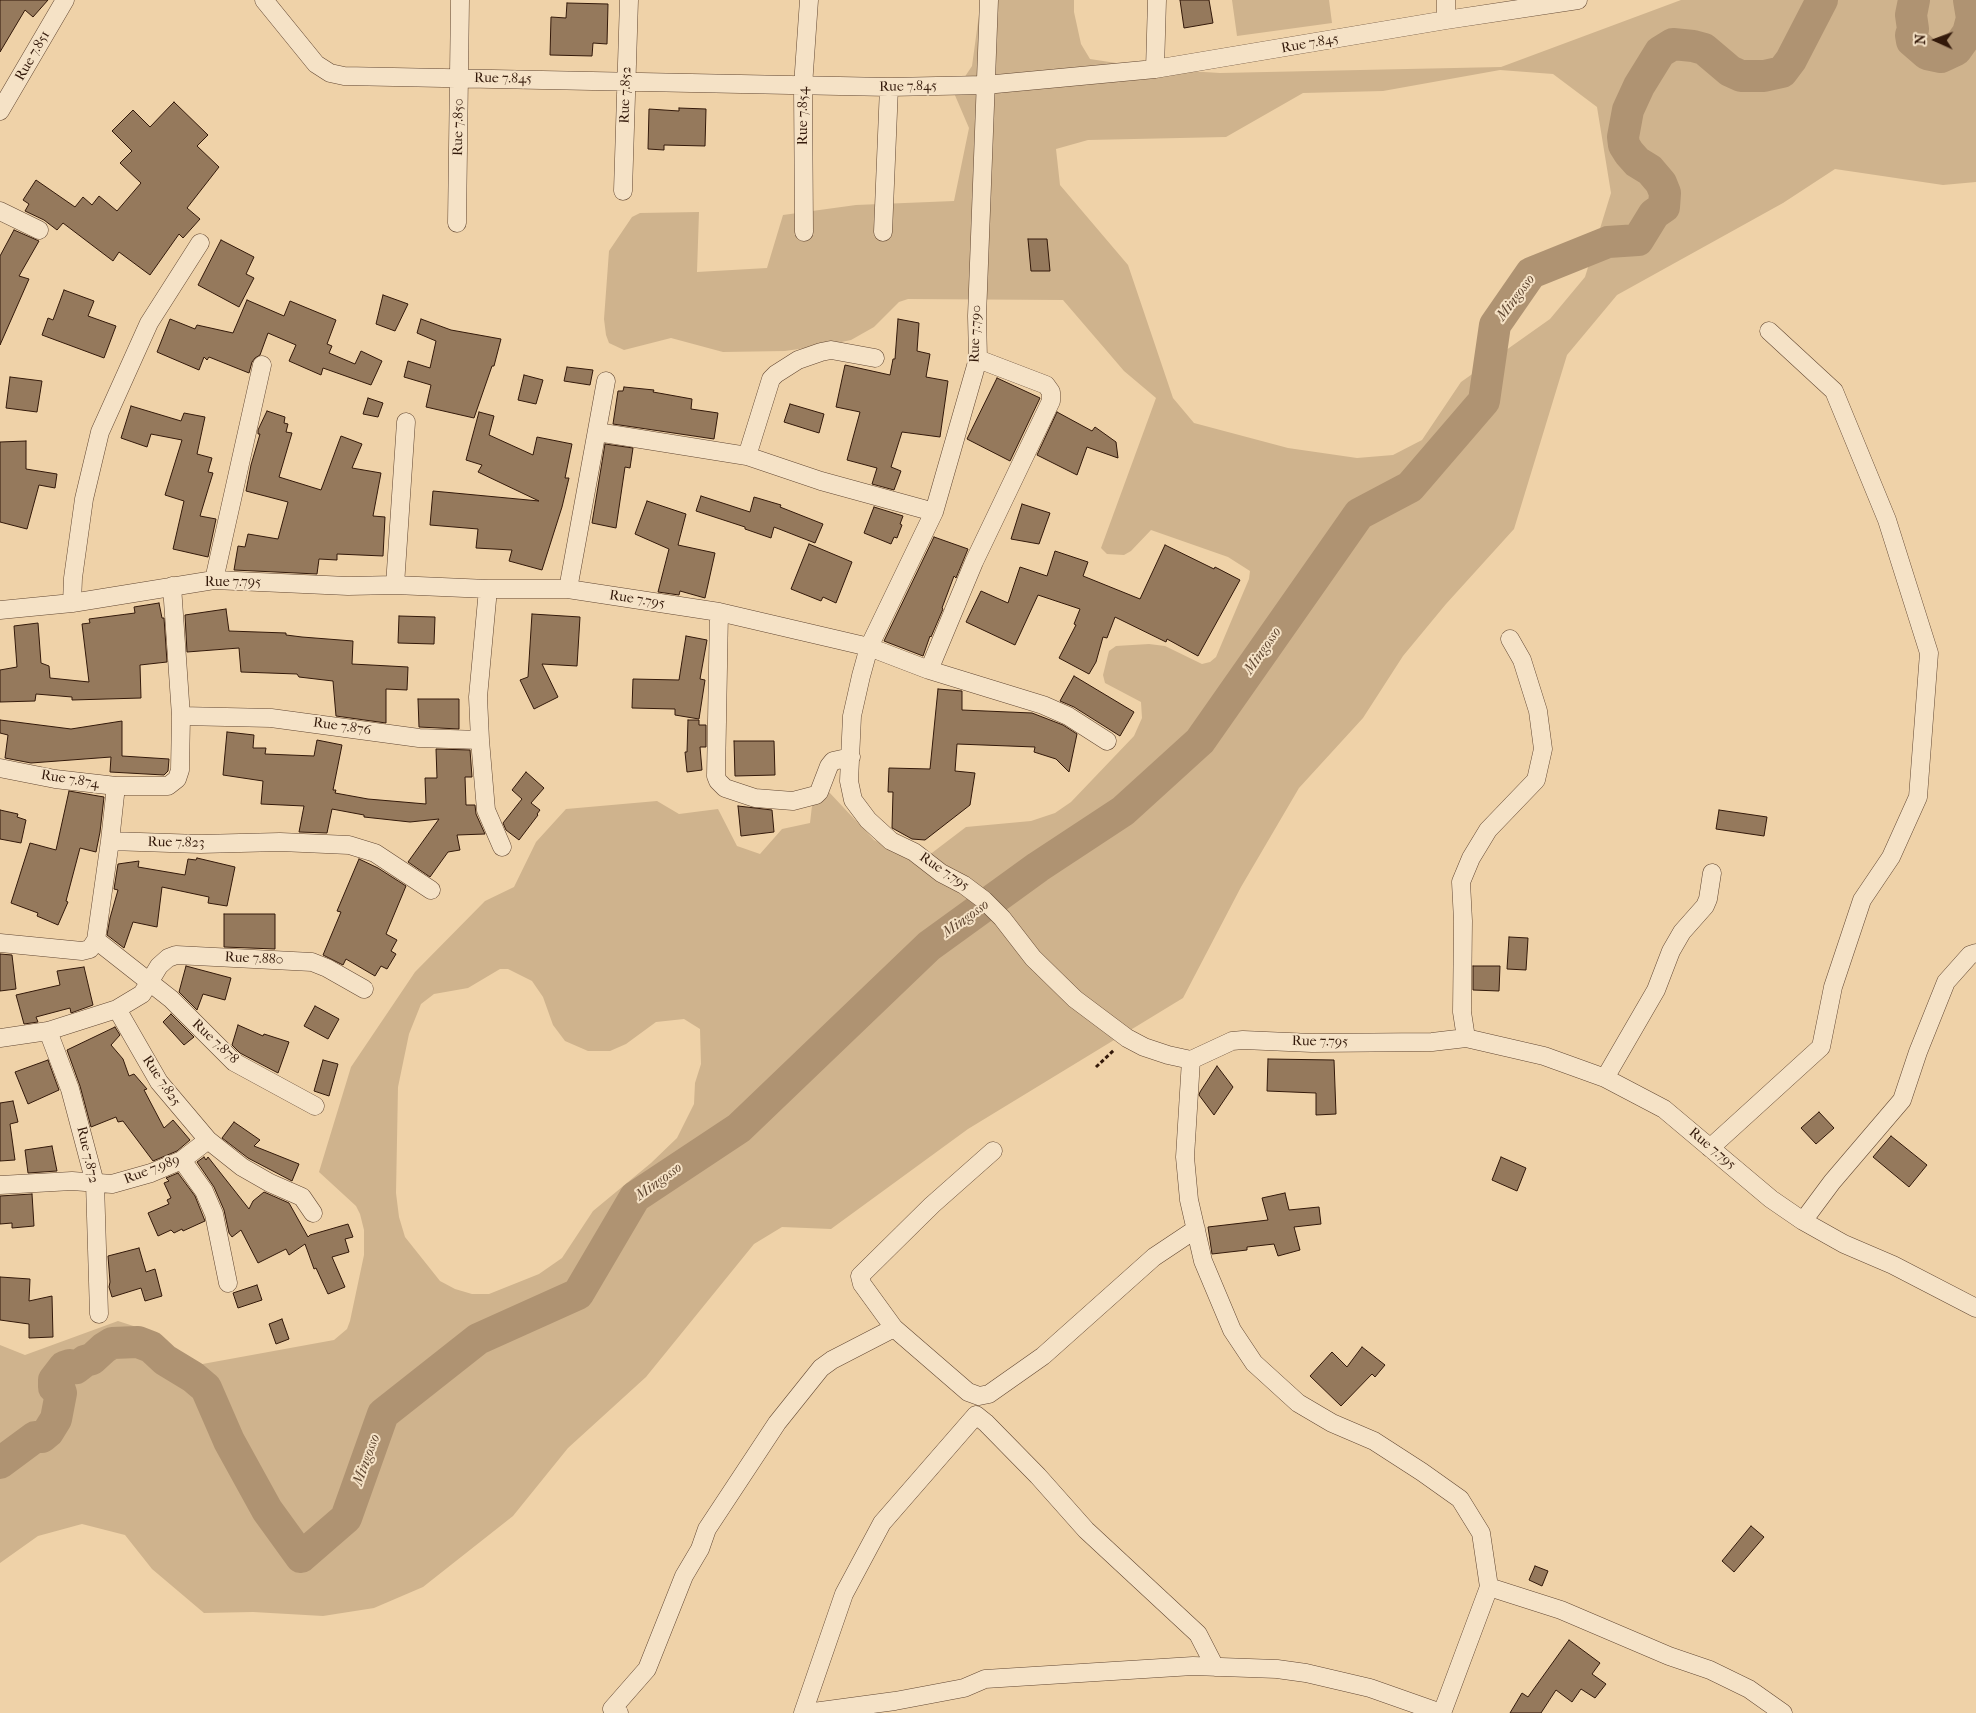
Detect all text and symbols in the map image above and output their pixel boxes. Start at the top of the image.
north arrow [1911,15,1961,65]
street label: Rue 7.851 [12,28,54,84]
street label: Rue 7.845 [1280,31,1340,57]
text: N [1912,34,1929,45]
street label: Rue 7.852 [617,66,635,124]
street label: Rue 7.845 [474,70,532,88]
street label: Rue 7.845 [879,78,937,96]
street label: Rue 7.854 [796,87,812,145]
street label: Rue 7.850 [450,98,468,156]
water label: Mingosso [1493,271,1539,325]
street label: Rue 7.790 [967,305,985,363]
street label: Rue 7.795 [205,575,261,591]
street label: Rue 7.795 [608,587,666,613]
water label: Mingosso [1240,624,1286,678]
street label: Rue 7.876 [312,715,372,739]
street label: Rue 7.874 [40,767,100,793]
street label: Rue 7.823 [147,834,205,852]
street label: Rue 7.795 [916,849,972,895]
water label: Mingosso [939,896,993,942]
street label: Rue 7.880 [224,949,284,969]
street label: Rue 7.878 [188,1016,242,1068]
street label: Rue 7.795 [1292,1033,1348,1051]
street label: Rue 7.825 [138,1053,184,1109]
street label: Rue 7.795 [1685,1124,1739,1174]
street label: Rue 7.872 [72,1125,102,1185]
street label: Rue 7.989 [122,1152,182,1188]
water label: Mingosso [632,1159,686,1205]
water label: Mingosso [349,1432,385,1488]

